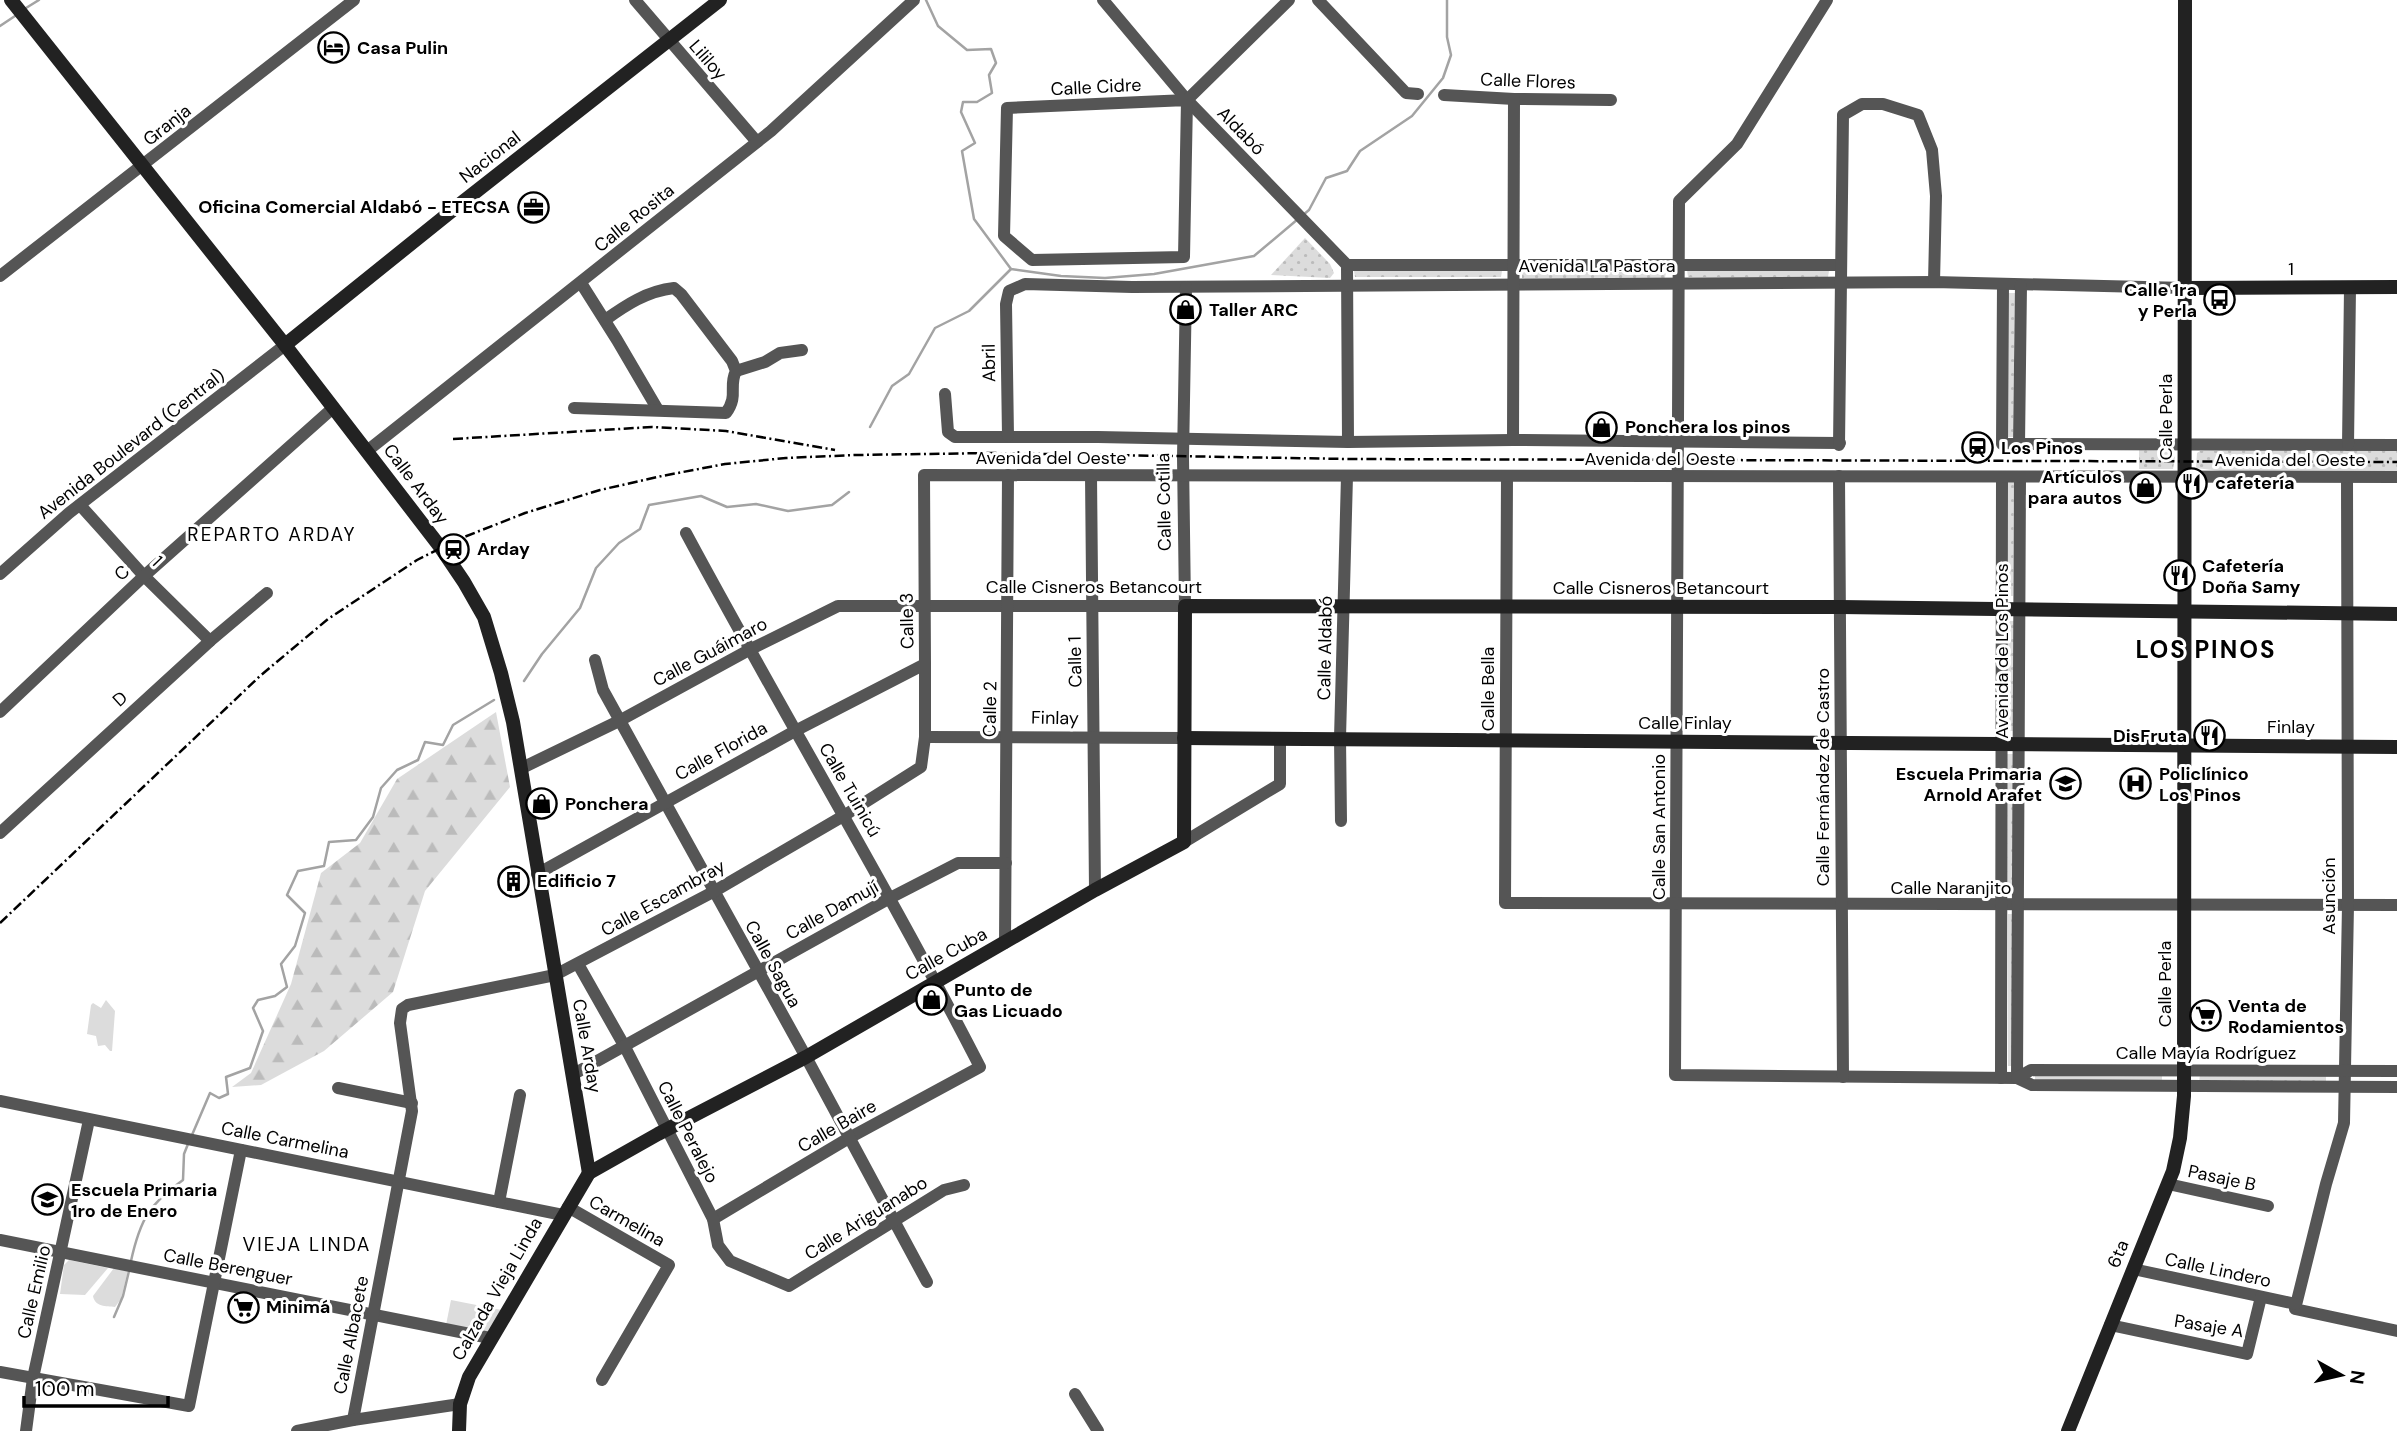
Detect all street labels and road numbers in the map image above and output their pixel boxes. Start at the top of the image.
street label: Lililoy [684,35,732,85]
street label: Calle Flores [1480,67,1576,95]
street label: Calle Cidre [1050,73,1142,101]
street label: Granja [138,99,196,151]
street label: Aldabó [1212,101,1270,161]
street label: Nacional [454,125,526,189]
street label: Calle Rosita [589,178,679,258]
street label: Avenida La Pastora [1518,254,1676,278]
street label: 1 [2288,257,2294,281]
street label: Abril [977,344,1001,382]
street label: Avenida Boulevard (Central) [33,363,229,525]
street label: Calle Perla [2154,374,2178,460]
street label: Calle Arday [378,439,454,529]
street label: Avenida del Oeste [976,446,1126,470]
street label: Avenida del Oeste [1585,447,1735,471]
street label: Avenida del Oeste [2215,448,2365,472]
street label: Calle Cotilla [1151,453,1177,551]
street label: 1 [146,551,168,571]
street label: C [109,560,135,586]
street label: Avenida de Los Pinos [1990,563,2014,739]
street label: Calle Cisneros Betancourt [986,575,1202,599]
street label: Calle Cisneros Betancourt [1553,576,1769,600]
street label: Calle 3 [895,593,919,649]
street label: Calle Aldabó [1312,595,1338,701]
street label: Calle Guáimaro [648,612,772,692]
street label: Calle 1 [1063,636,1087,688]
street label: Calle Bella [1476,647,1500,731]
street label: Calle Fernández de Castro [1811,668,1835,886]
street label: Calle 2 [978,681,1002,737]
street label: D [107,686,133,712]
street label: Finlay [1031,706,1079,730]
street label: Calle Finlay [1638,711,1732,735]
street label: Finlay [2267,715,2315,739]
street label: Calle Florida [671,716,771,786]
street label: Calle Tuinicú [813,739,887,841]
street label: Calle San Antonio [1647,754,1671,900]
street label: Calle Escambray [597,854,729,942]
street label: Asunción [2317,857,2341,935]
street label: Calle Damují [781,875,883,945]
street label: Calle Naranjito [1891,876,2011,900]
street label: Calle Sagua [739,916,807,1012]
street label: Calle Cuba [901,922,991,986]
street label: Calle Perla [2153,941,2177,1027]
street label: Calle Arday [567,997,607,1095]
street label: Calle Mayía Rodríguez [2116,1041,2296,1065]
street label: Calle Peralejo [652,1077,724,1187]
street label: Calle Baire [793,1094,881,1158]
street label: Calle Carmelina [219,1116,351,1164]
street label: Pasaje B [2186,1159,2258,1197]
street label: Calle Ariguanabo [800,1170,932,1266]
street label: Carmelina [585,1190,669,1252]
street label: Calzada Vieja Linda [446,1213,548,1365]
street label: 6ta [2102,1236,2134,1272]
street label: Calle Emilio [12,1243,56,1341]
street label: Calle Berenguer [161,1243,295,1291]
street label: Calle Lindero [2162,1247,2274,1293]
street label: Calle Albacete [328,1274,374,1396]
street label: Pasaje A [2173,1309,2245,1343]

